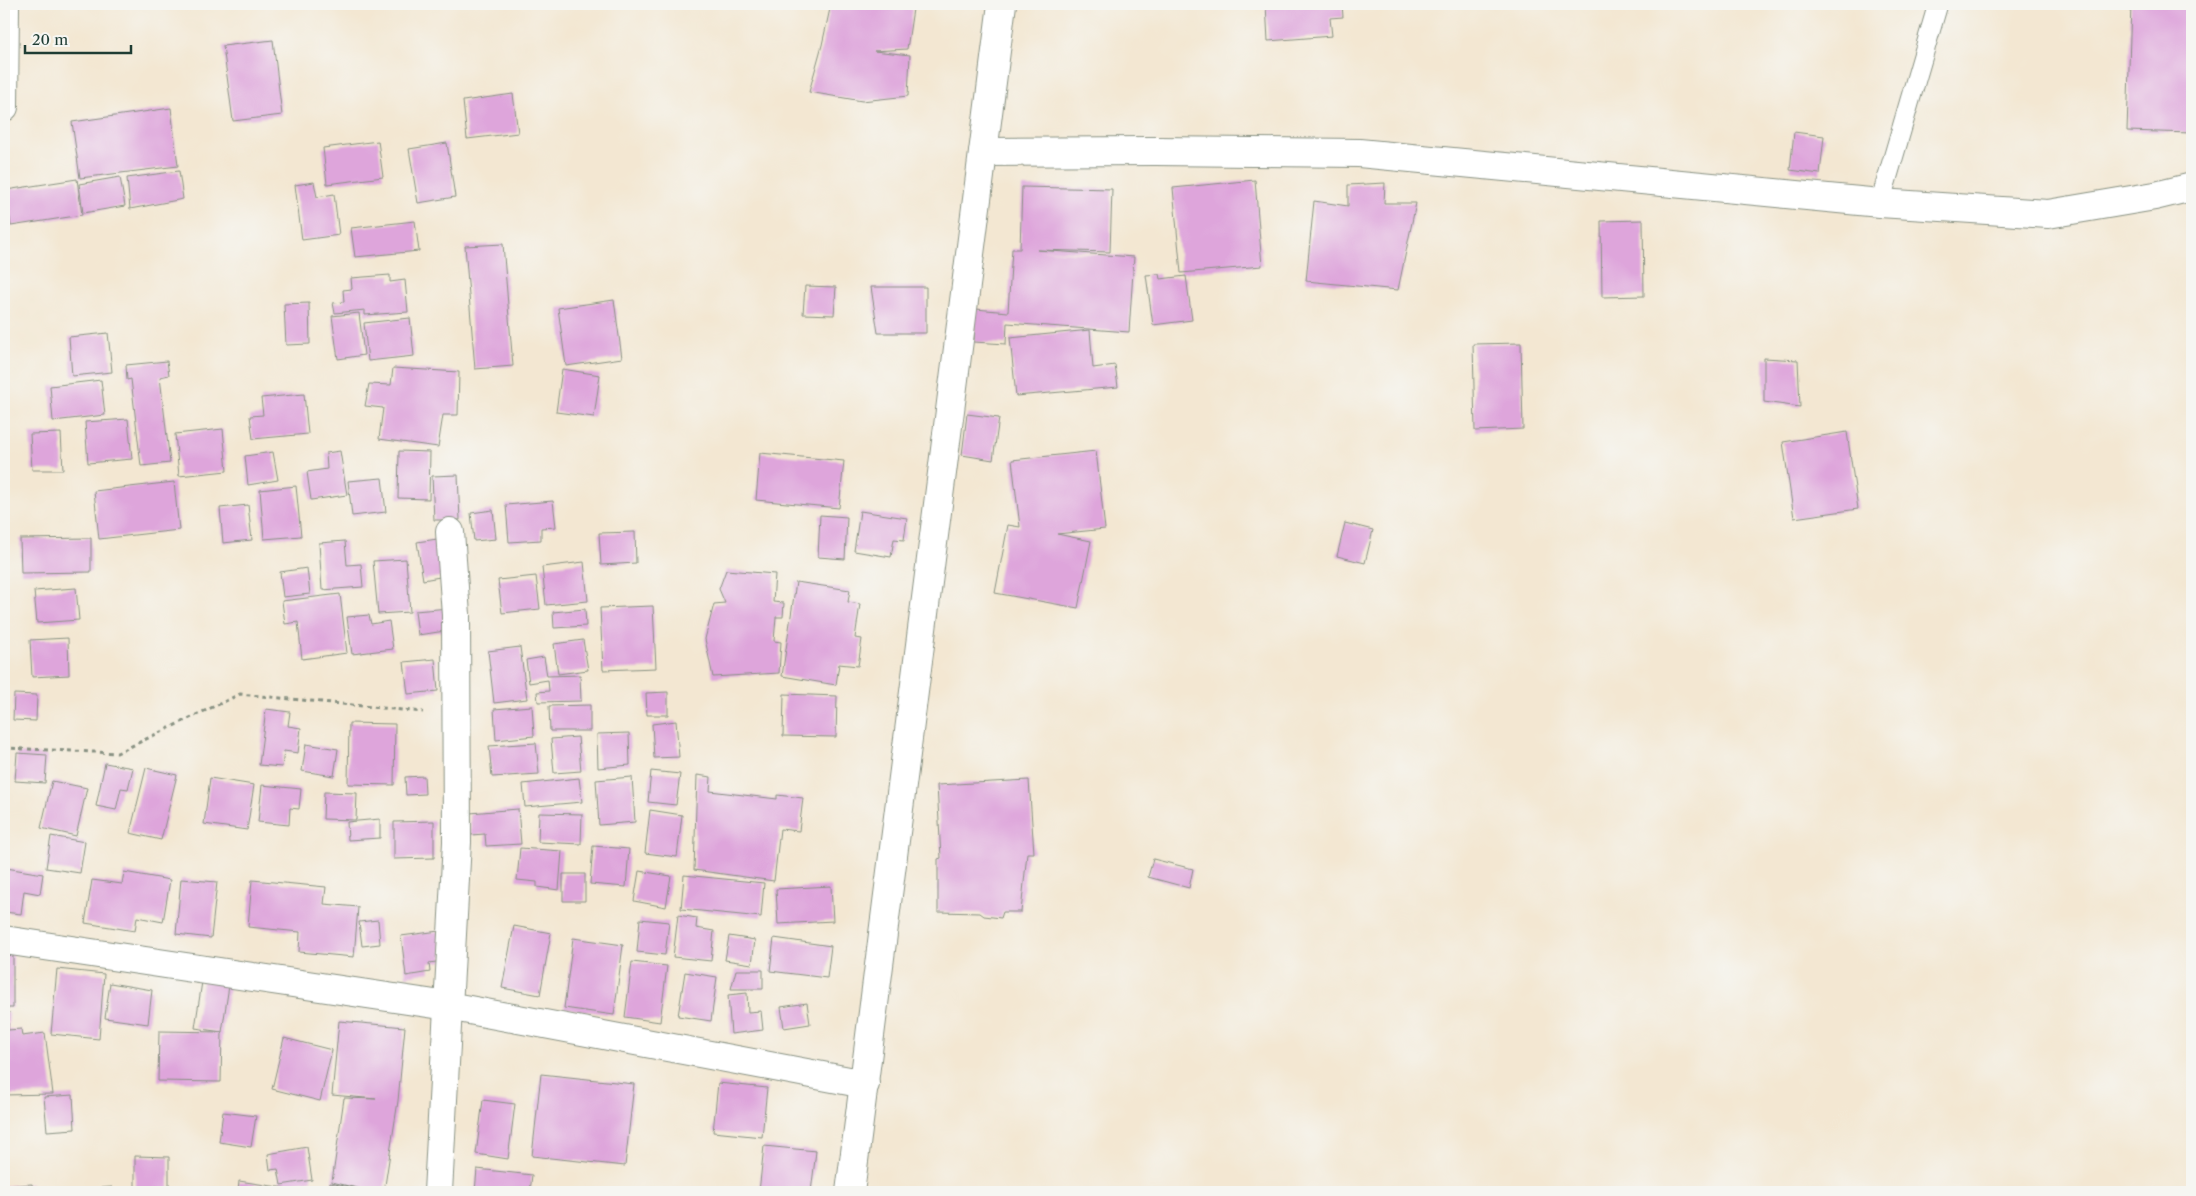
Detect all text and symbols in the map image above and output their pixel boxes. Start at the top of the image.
scale bar [25,22,131,54]
text: 20 m [32,30,68,49]

